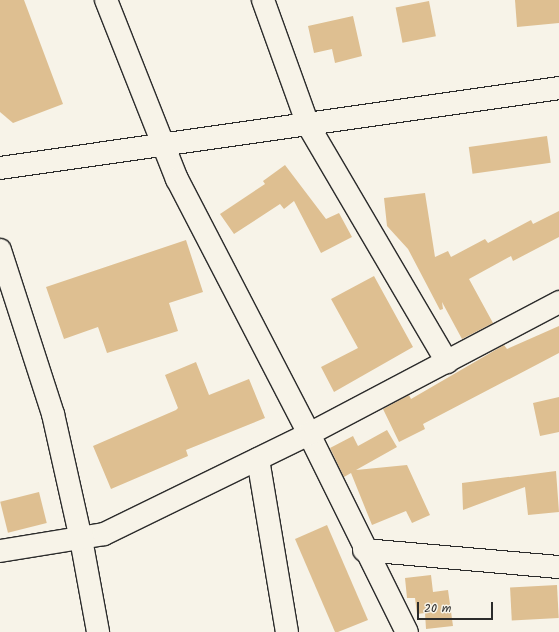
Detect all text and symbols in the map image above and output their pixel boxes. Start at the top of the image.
scale bar [419,594,495,620]
text: 20 m [424,599,451,618]

